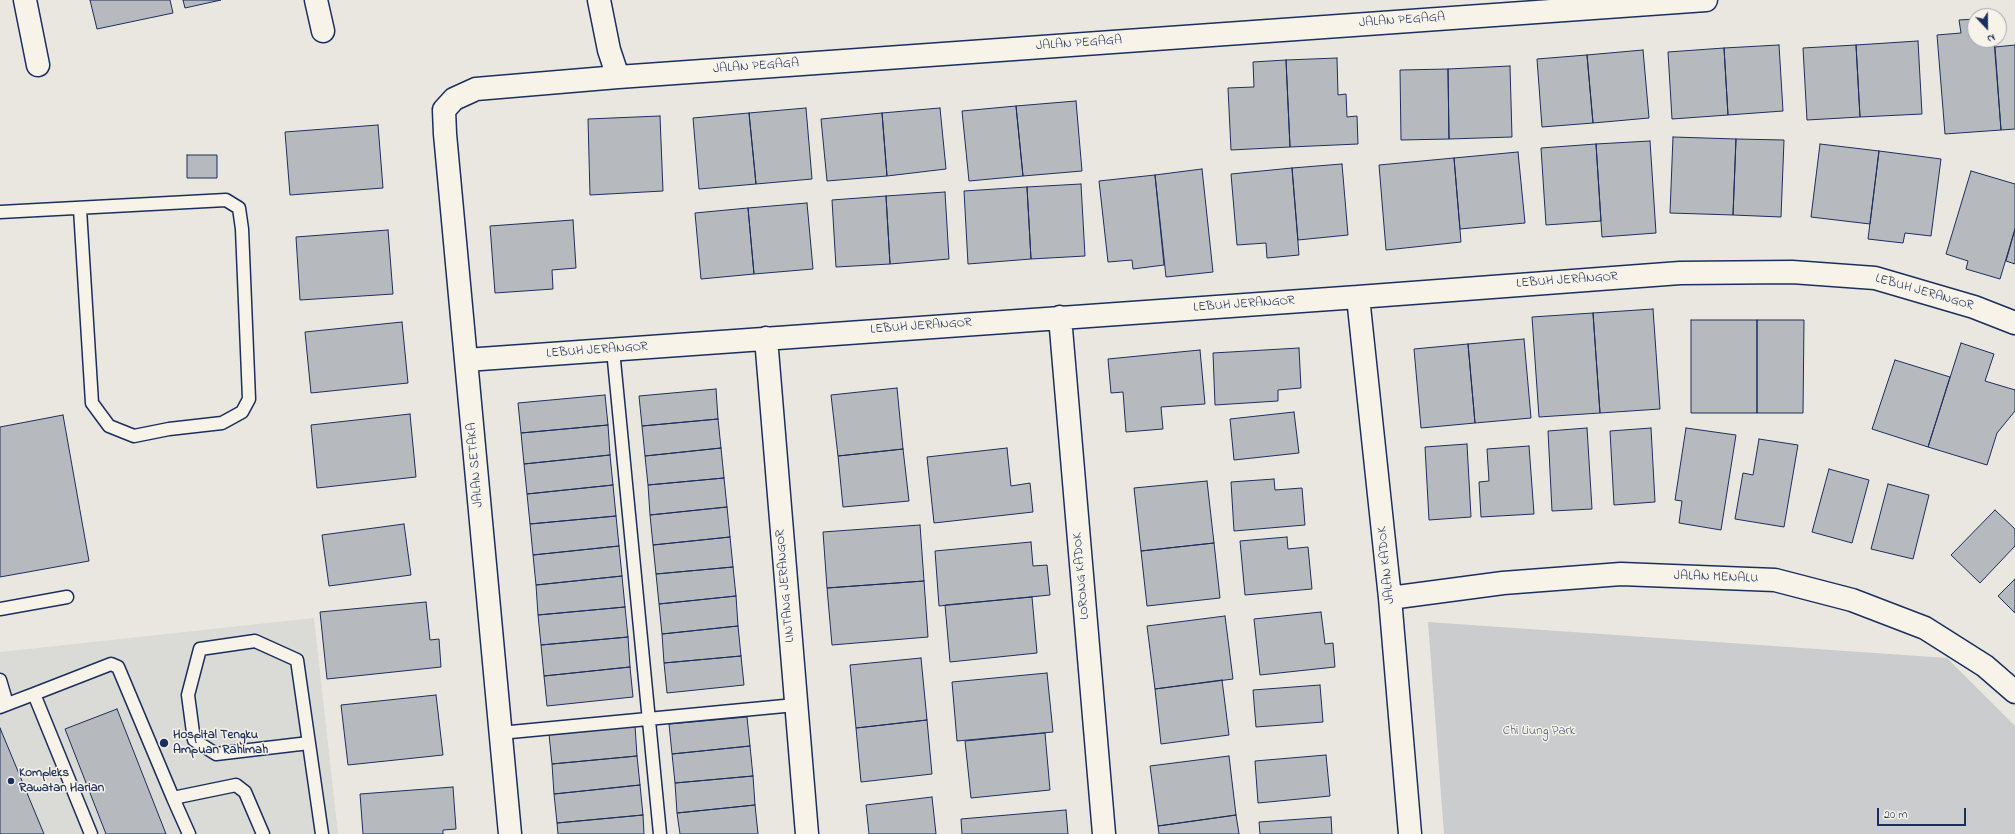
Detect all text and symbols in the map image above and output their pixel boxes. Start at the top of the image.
north arrow [1967,8,2007,48]
street label: JALAN PEGAGA [1358,10,1446,32]
text: N [1985,29,1998,47]
street label: JALAN PEGAGA [1035,33,1123,55]
street label: JALAN PEGAGA [712,56,800,78]
street label: LEBUH JERANGOR [1516,270,1618,292]
street label: LEBUH JERANGOR [1873,272,1975,314]
street label: LEBUH JERANGOR [1193,294,1295,316]
street label: LEBUH JERANGOR [870,316,972,338]
street label: LEBUH JERANGOR [546,340,648,362]
street label: JALAN SETAKA [465,422,487,508]
street label: JALAN KADOK [1375,525,1399,605]
street label: LINTANG JERANGOR [773,529,799,643]
street label: LORONG KADOK [1070,532,1094,620]
street label: JALAN MENALU [1673,569,1759,587]
park label: Chi Liung Park [1503,724,1575,740]
place label: Hospital Tengku Ampuan Rahimah [173,728,268,759]
marker: Hospital Tengku Ampuan Rahimah [158,737,170,749]
place label: Kompleks Rawatan Harian [19,766,104,797]
marker: Kompleks Rawatan Harian [6,776,16,786]
scale bar [1879,800,1968,826]
text: 20 m [1884,806,1907,824]

